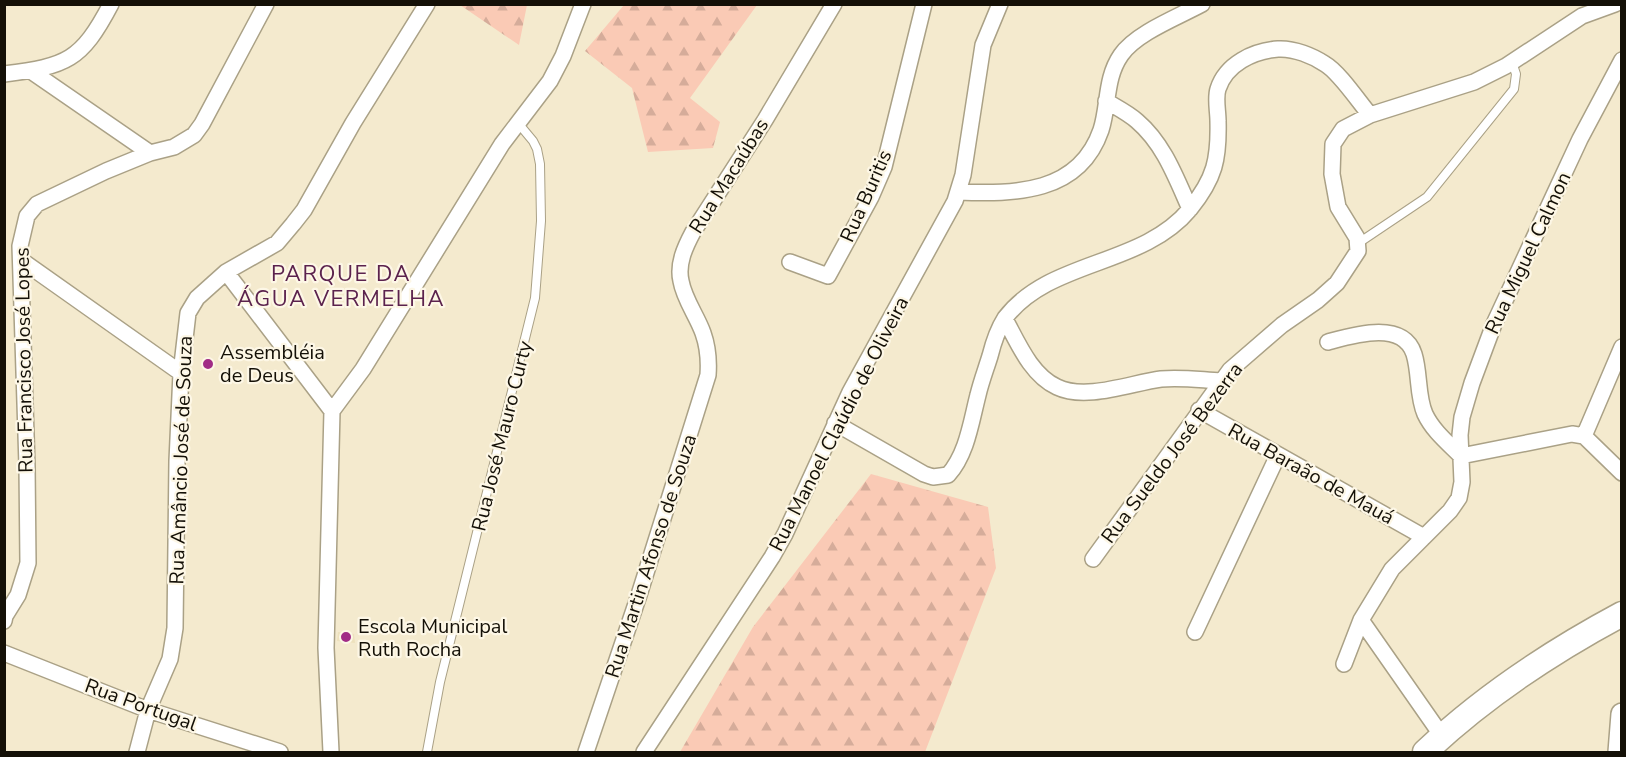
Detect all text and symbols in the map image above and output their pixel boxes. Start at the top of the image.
street label: Rua Macaúbas [683,113,775,239]
street label: Rua Buritis [834,146,898,246]
street label: Rua Miguel Calmon [1479,168,1577,338]
street label: Rua Francisco José Lopes [9,247,39,473]
district label: PARQUE DA ÁGUA VERMELHA [237,259,445,314]
street label: Rua Manoel Claúdio de Oliveira [763,292,915,556]
street label: Rua Amâncio José de Souza [163,335,199,585]
street label: Rua José Mauro Curty [465,337,539,534]
place label: Assembléia de Deus [220,339,325,389]
marker: Assembléia de Deus [201,357,215,371]
street label: Rua Sueldo José Bezerra [1095,357,1249,549]
street label: Rua Baraão de Mauá [1223,417,1399,531]
street label: Rua Martin Afonso de Souza [599,431,703,681]
place label: Escola Municipal Ruth Rocha [358,613,507,663]
marker: Escola Municipal Ruth Rocha [339,630,353,644]
street label: Rua Portugal [81,672,201,738]

